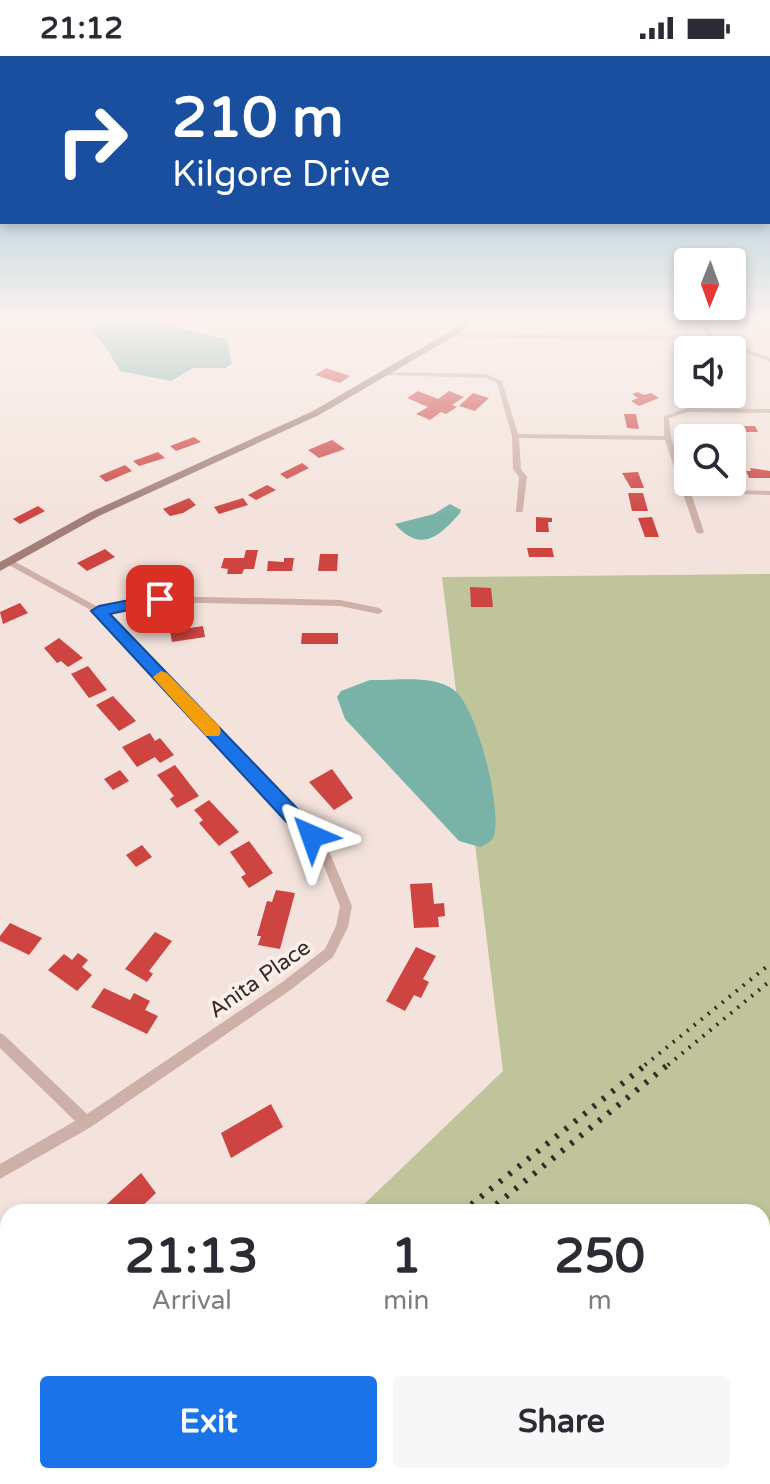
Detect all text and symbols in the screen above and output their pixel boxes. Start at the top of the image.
text: 21:12 [40,10,123,47]
text: 210 m [172,85,343,152]
icon: right [40,88,144,192]
text: Kilgore Drive [172,153,390,196]
north arrow [674,248,746,320]
map controls [674,248,746,496]
button: sound [674,336,746,408]
button: search [674,424,746,496]
pin [126,565,194,633]
icon: arrive [138,577,182,621]
position arrow [270,794,354,878]
street label: Anita Place [204,934,315,1023]
text: 21:13 [125,1228,258,1286]
text: 1 [391,1228,421,1286]
text: 250 [554,1228,645,1286]
text: Arrival [151,1285,232,1316]
text: min [383,1285,429,1316]
text: m [588,1285,612,1316]
button: Exit [40,1376,377,1468]
button: Share [393,1376,730,1468]

